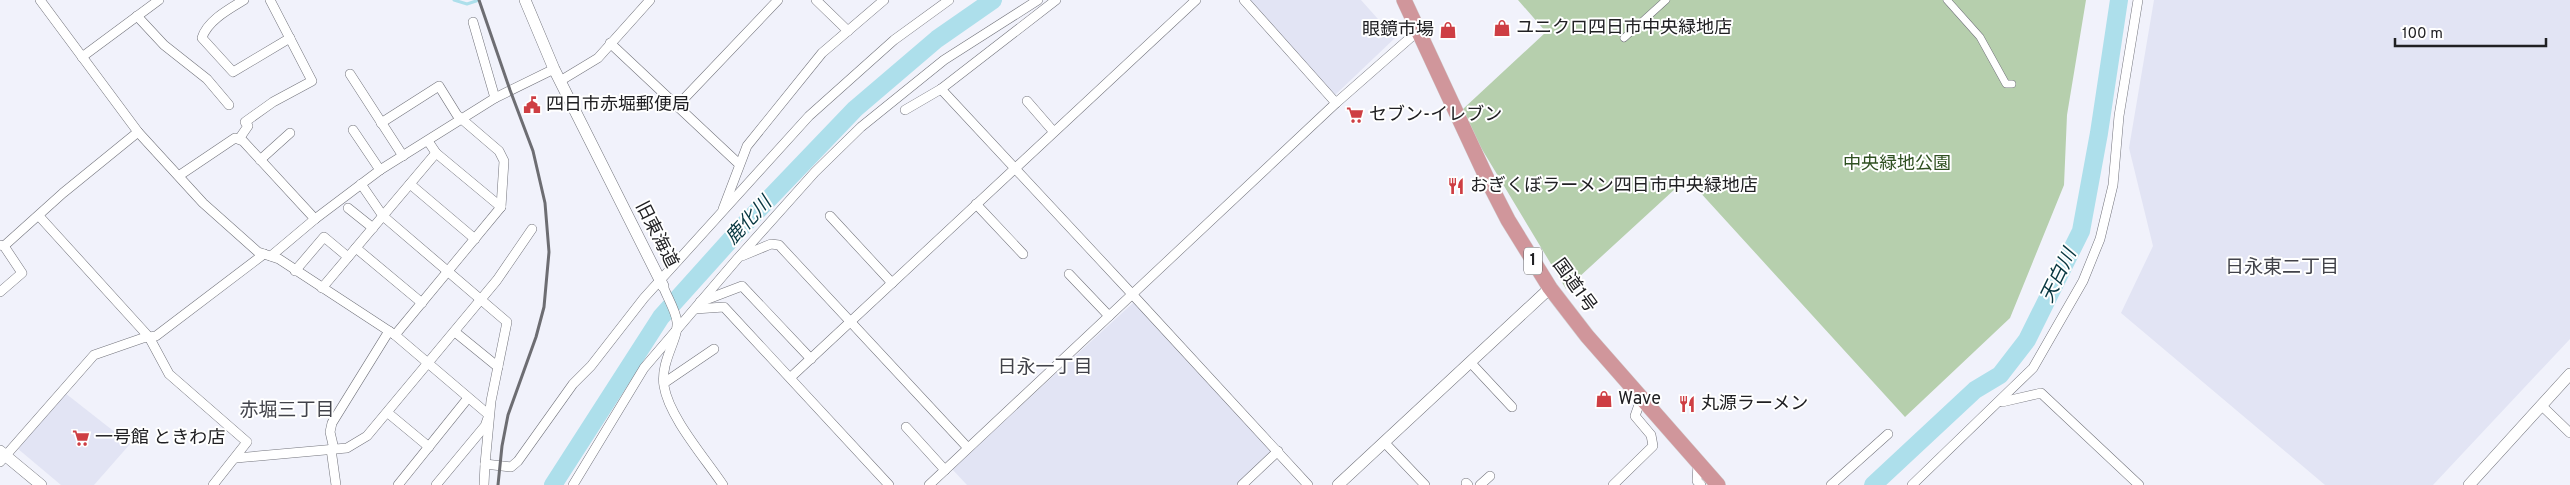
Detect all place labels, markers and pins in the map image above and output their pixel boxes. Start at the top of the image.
place label: ユニクロ四日市中央緑地店 [1516,17,1732,40]
shop icon: ユニクロ四日市中央緑地店 [1492,18,1512,38]
place label: 眼鏡市場 [1362,19,1434,42]
shop icon: 眼鏡市場 [1438,20,1458,40]
place label: 四日市赤堀郵便局 [546,94,690,117]
public building icon: 四日市赤堀郵便局 [522,95,542,115]
place label: セブン-イレブン [1369,104,1502,127]
supermarket icon: セブン-イレブン [1345,105,1365,125]
place label: おぎくぼラーメン四日市中央緑地店 [1470,175,1758,198]
restaurant icon: おぎくぼラーメン四日市中央緑地店 [1446,176,1466,196]
place label: Wave [1618,388,1661,411]
shop icon: Wave [1594,389,1614,409]
place label: 丸源ラーメン [1701,393,1808,416]
restaurant icon: 丸源ラーメン [1677,394,1697,414]
place label: 一号館 ときわ店 [95,427,225,450]
supermarket icon: 一号館 ときわ店 [71,428,91,448]

